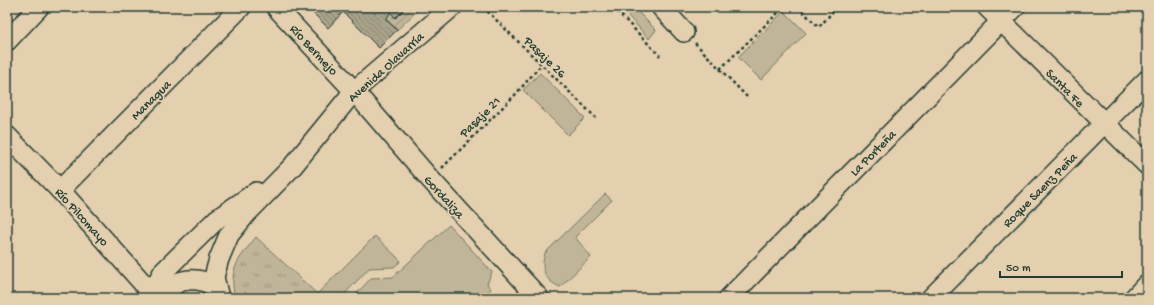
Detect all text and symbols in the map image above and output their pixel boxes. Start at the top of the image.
street label: Río Bermejo [286,22,341,79]
street label: Avenida Olavarría [346,29,428,106]
street label: Pasaje 26 [519,33,569,82]
street label: Santa Fe [1042,66,1087,111]
street label: Managua [129,77,175,124]
street label: Pasaje 21 [457,94,504,142]
street label: La Porteña [848,127,900,180]
street label: Roque Saenz Peña [1000,150,1082,231]
street label: Gordaliza [420,173,467,223]
street label: Río Pilcomayo [51,186,111,250]
scale bar [1000,253,1122,279]
text: 50 m [1006,262,1031,276]

